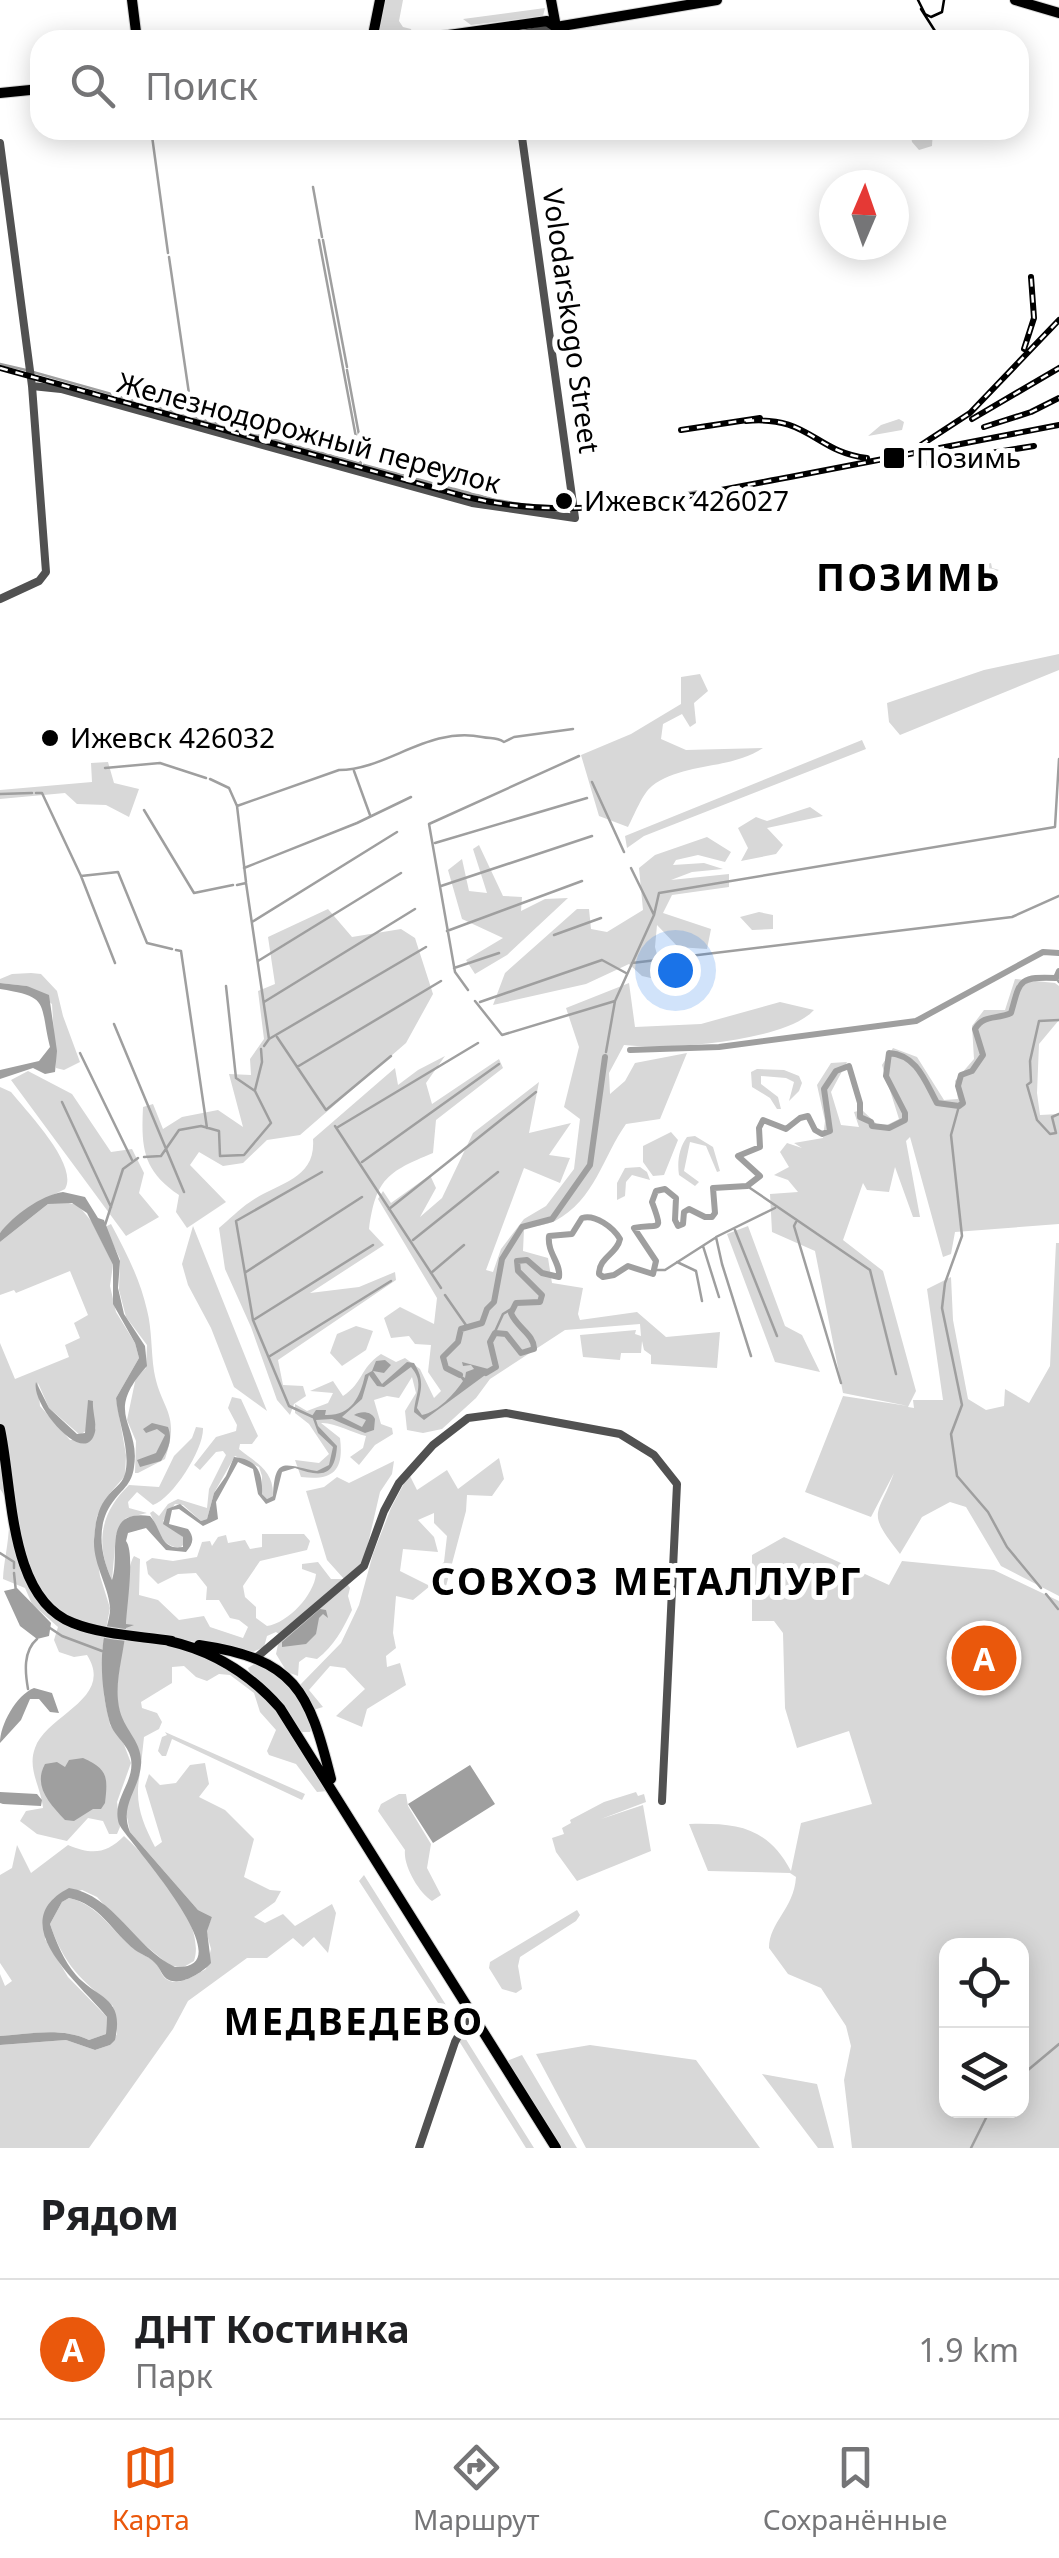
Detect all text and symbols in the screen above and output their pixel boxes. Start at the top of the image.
search box [30,30,1029,140]
icon: search [65,58,120,113]
text: Поиск [145,59,258,111]
north arrow [819,170,909,260]
street label: Volodarskogo Street [535,186,609,456]
street label: Железнодорожный переулок [113,363,505,502]
place label: Позимь [916,438,1021,476]
marker: Позимь [881,445,907,471]
place label: Ижевск 426027 [584,481,789,519]
marker: Ижевск 426027 [553,490,575,512]
district label: ПОЗИМЬ [816,550,1002,602]
place label: Ижевск 426032 [70,718,275,756]
marker: Ижевск 426032 [39,727,61,749]
your location [650,945,701,996]
district label: СОВХОЗ МЕТАЛЛУРГ [431,1554,863,1606]
pin: A [952,1620,1016,1696]
map controls [939,1938,1029,2118]
button: locate [939,1938,1029,2028]
district label: МЕДВЕДЕВО [223,1994,485,2046]
button: layers [939,2028,1029,2118]
text: Рядом [40,2185,179,2242]
text: ДНТ Костинка [135,2302,410,2354]
text: A [61,2328,84,2371]
text: 1.9 km [918,2328,1019,2371]
text: Парк [135,2354,213,2397]
tab: Карта [112,2440,190,2538]
tab: Маршрут [413,2440,540,2538]
tab: Сохранённые [763,2440,947,2538]

